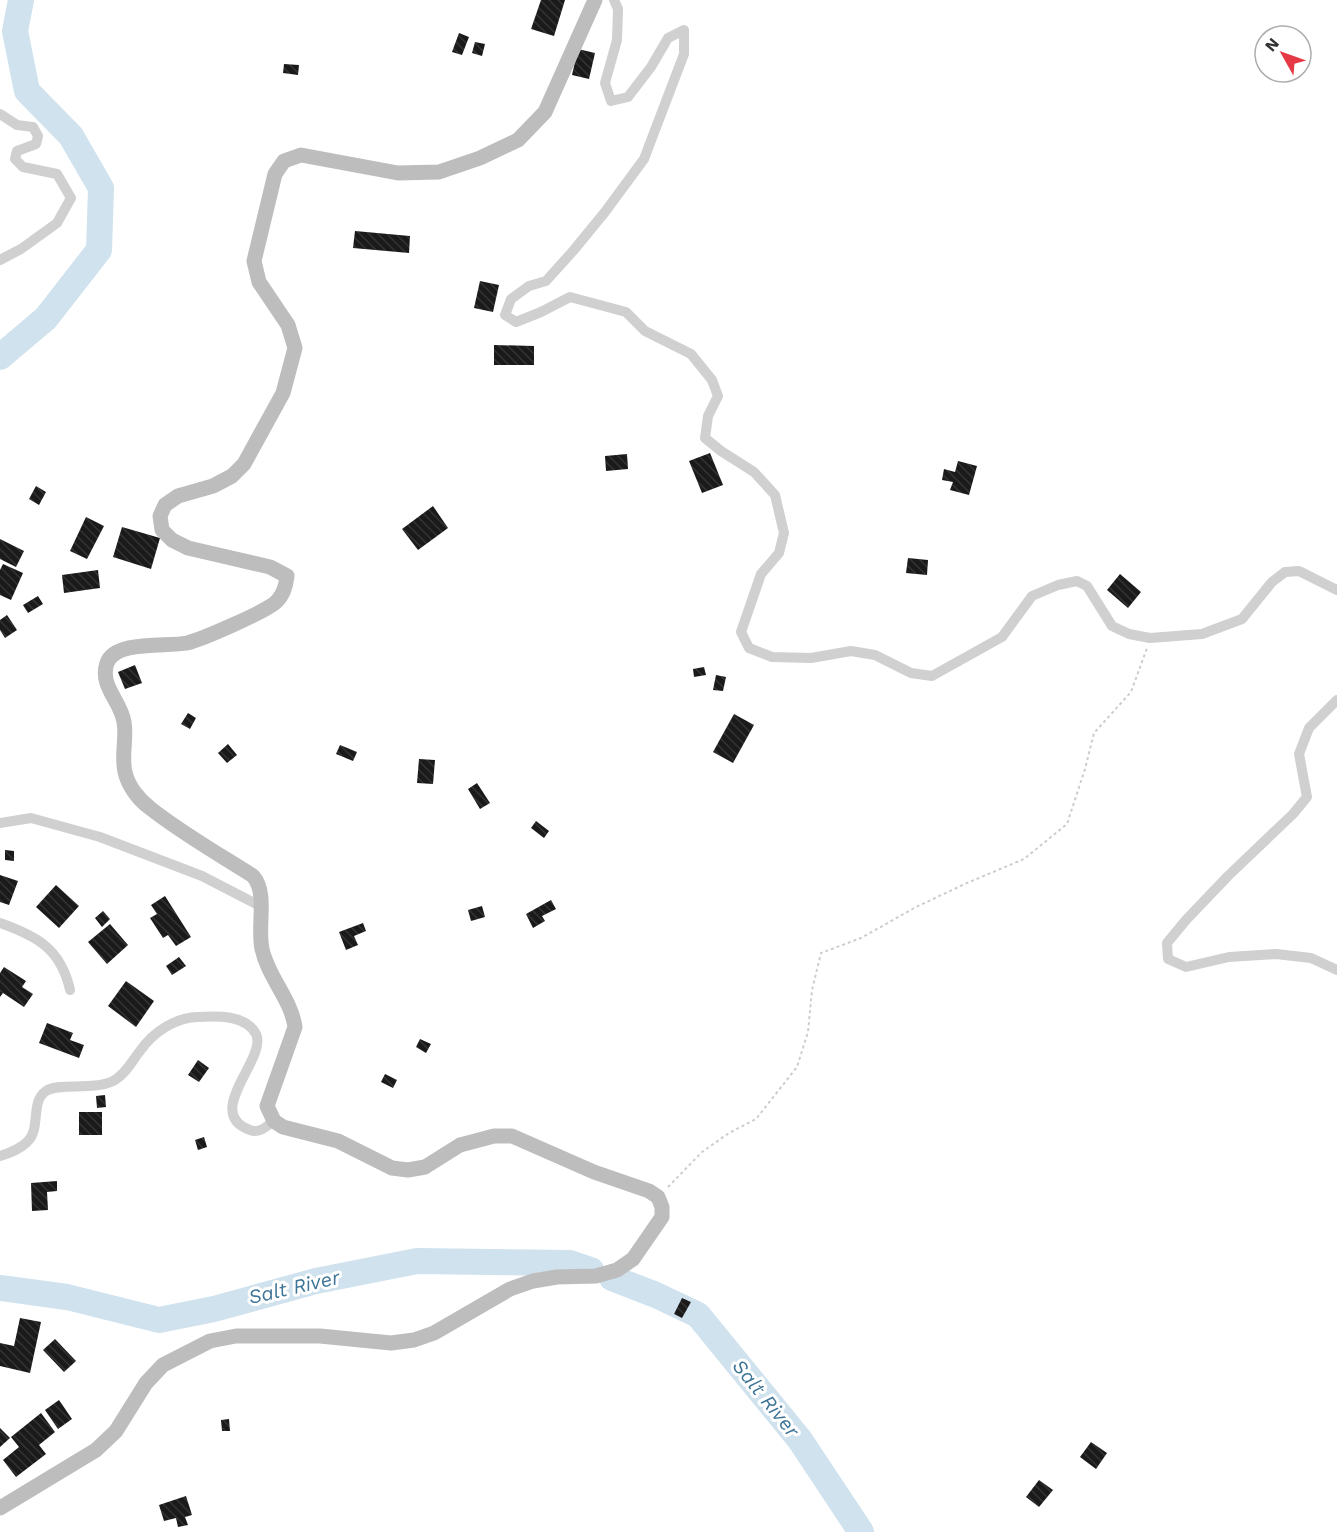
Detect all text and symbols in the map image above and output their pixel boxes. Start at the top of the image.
north arrow [1253,24,1313,84]
text: N [1261,34,1283,55]
water label: Salt River [246,1265,343,1309]
water label: Salt River [727,1354,805,1443]

